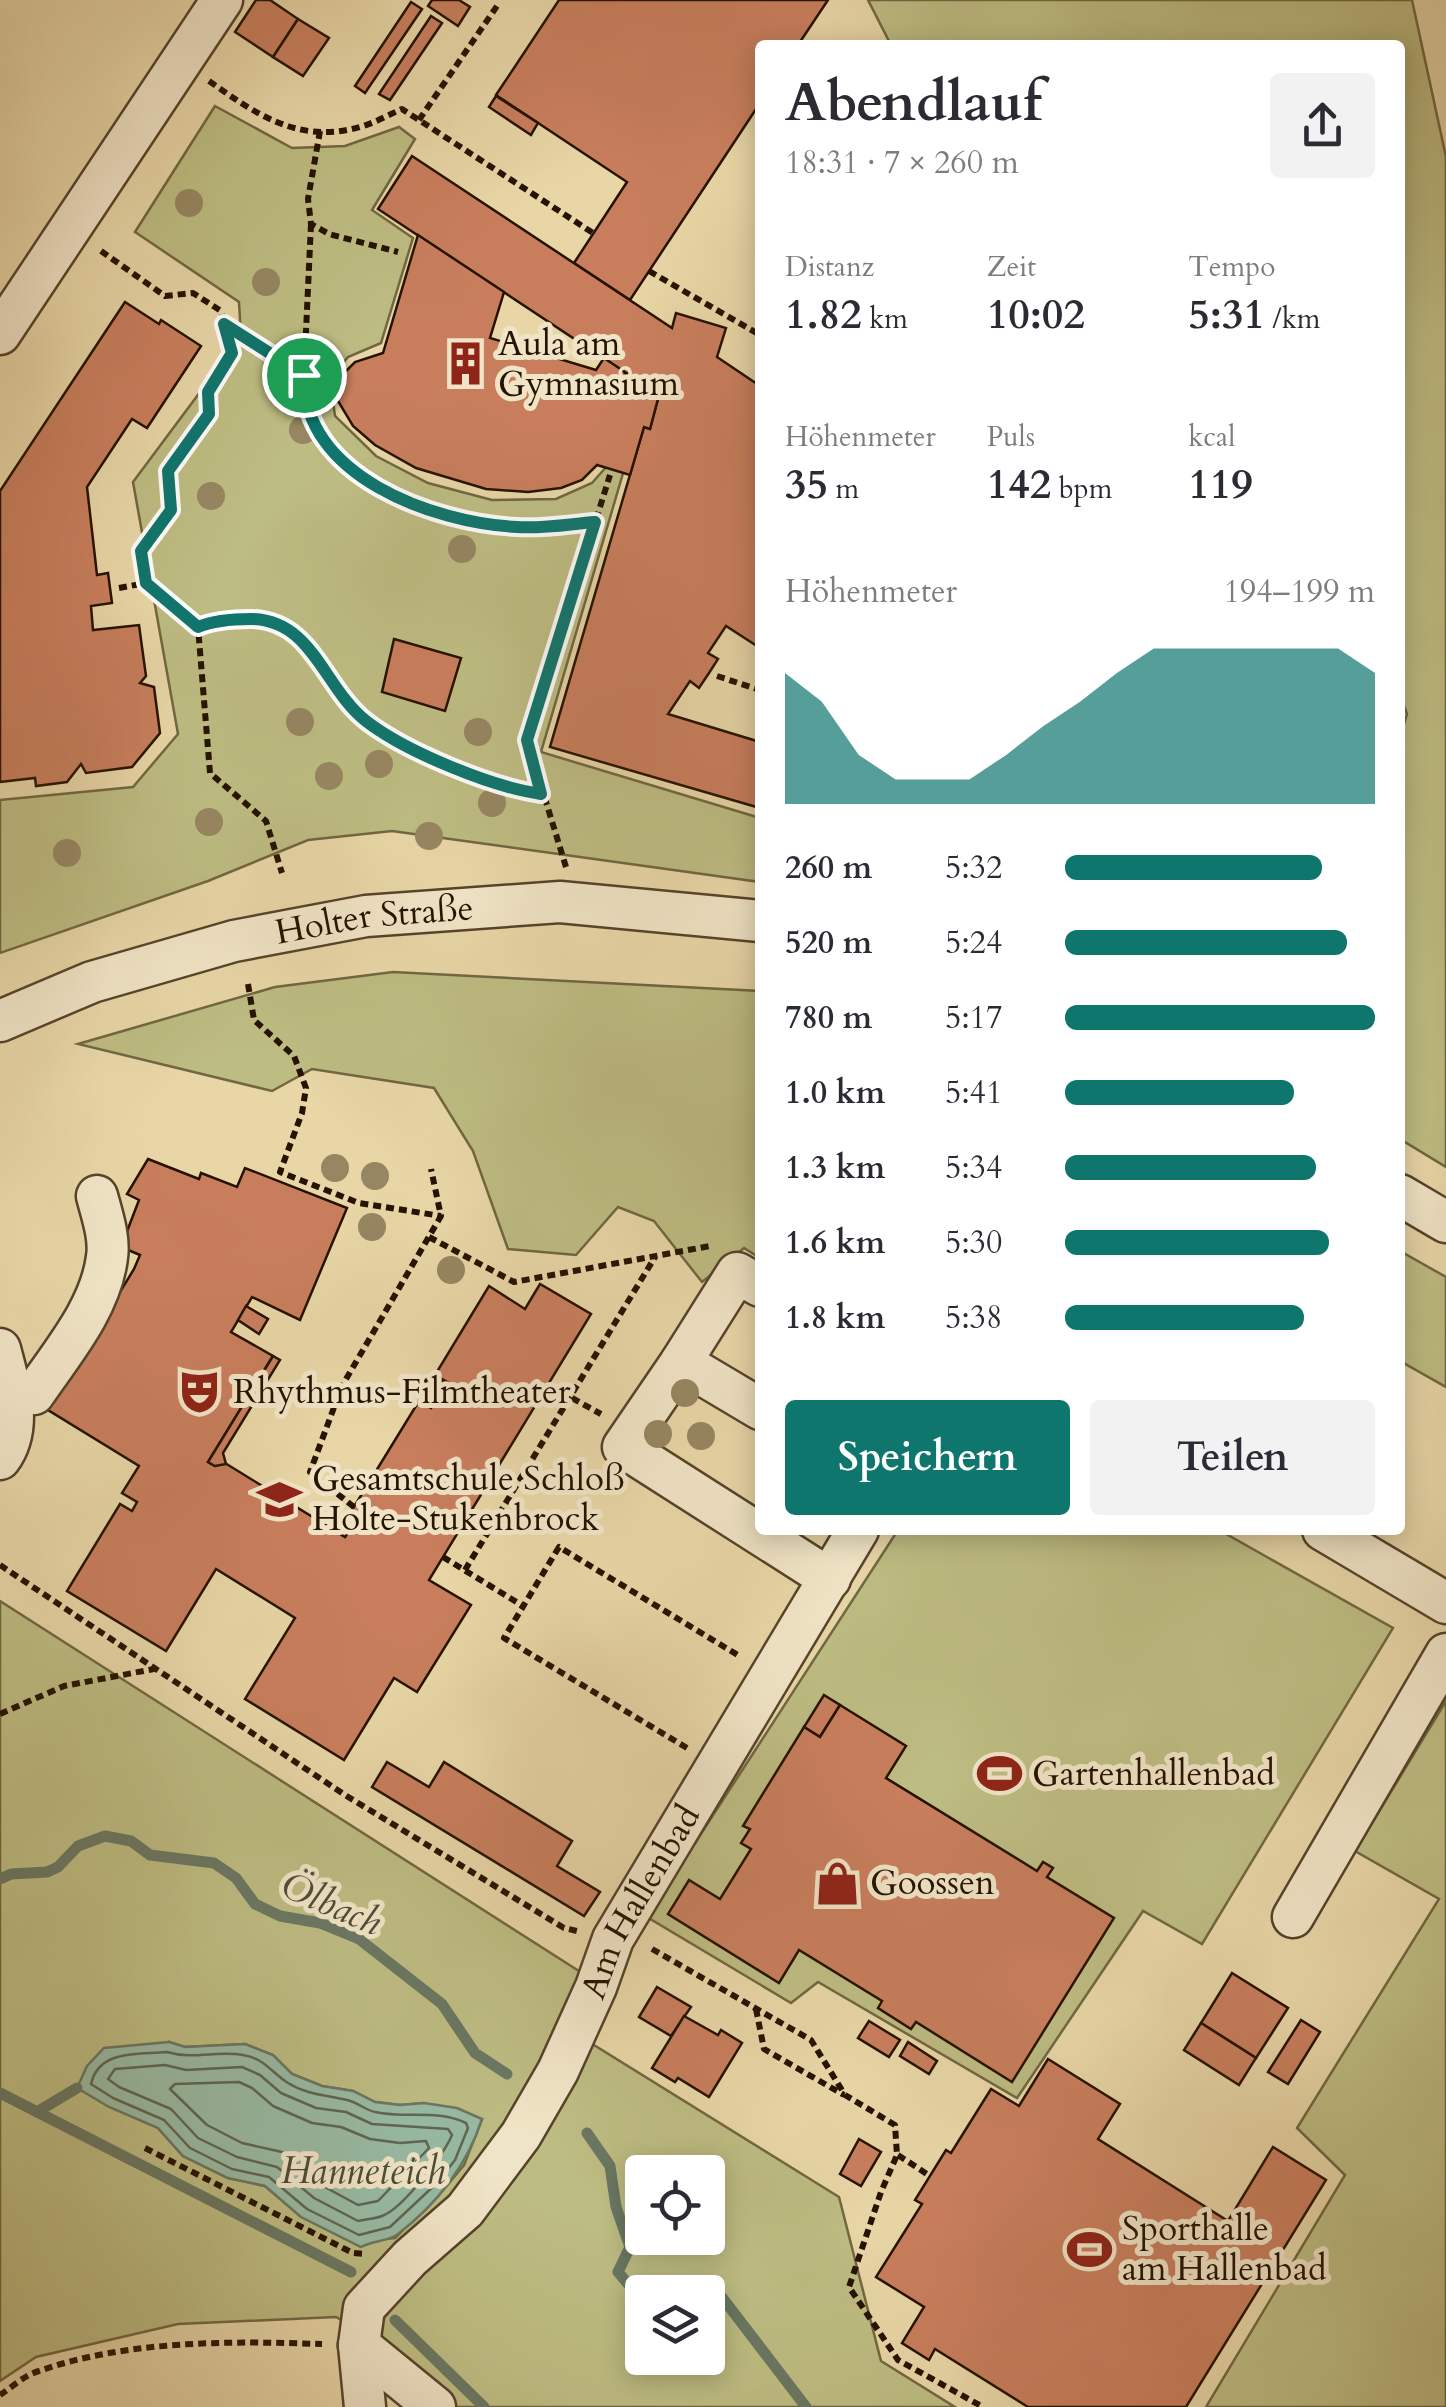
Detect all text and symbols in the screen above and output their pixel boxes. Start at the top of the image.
text: Abendlauf [785,66,1042,140]
button: share [1270,73,1375,178]
text: 18:31 · 7 × 260 m [785,141,1019,185]
text: Distanz [785,248,874,286]
text: Zeit [987,248,1036,286]
text: Tempo [1188,248,1275,286]
text: 1.82 [785,286,862,343]
text: 10:02 [987,286,1085,343]
text: 5:31 [1188,286,1265,343]
text: km [862,300,908,338]
text: /km [1265,300,1320,338]
place label: Aula am Gymnasium [498,320,680,408]
pin [262,333,347,418]
building icon: Aula am Gymnasium [441,340,489,388]
icon: arrive [277,348,332,403]
text: Höhenmeter [785,418,936,456]
text: Puls [987,418,1035,456]
text: kcal [1188,418,1235,456]
text: 35 [785,456,828,513]
text: 142 [987,456,1051,513]
text: 119 [1188,456,1253,513]
text: m [828,470,859,508]
text: bpm [1051,470,1112,508]
text: Höhenmeter [785,570,957,614]
text: 194–199 m [1223,570,1375,614]
text: 260 m [785,846,872,890]
text: 5:32 [945,846,1002,890]
street label: Holter Straße [271,884,475,957]
text: 520 m [785,921,872,965]
text: 5:24 [945,921,1002,965]
text: 780 m [785,996,872,1040]
text: 5:17 [945,996,1002,1040]
text: 1.0 km [785,1071,885,1115]
text: 5:41 [945,1071,1002,1115]
text: 1.3 km [785,1146,885,1190]
text: 5:34 [945,1146,1002,1190]
text: 1.6 km [785,1221,885,1265]
text: 5:30 [945,1221,1002,1265]
text: 1.8 km [785,1296,885,1340]
text: 5:38 [945,1296,1002,1340]
theatre icon: Rhythmus-Filmtheater [176,1368,224,1416]
place label: Rhythmus-Filmtheater [233,1368,571,1416]
button: Speichern [785,1400,1070,1515]
button: Teilen [1090,1400,1375,1515]
place label: Gesamtschule Schloß Holte-Stukenbrock [312,1455,625,1543]
school or university icon: Gesamtschule Schloß Holte-Stukenbrock [255,1475,303,1523]
sports icon: Gartenhallenbad [975,1750,1023,1798]
place label: Gartenhallenbad [1032,1750,1275,1798]
street label: Am Hallenbad [570,1796,712,2006]
shop icon: Goossen [813,1859,861,1907]
place label: Goossen [870,1859,995,1907]
water label: Ölbach [272,1860,390,1948]
water label: Hanneteich [281,2145,445,2197]
map controls [625,2155,725,2375]
button: locate [625,2155,725,2255]
place label: Sporthalle am Hallenbad [1122,2205,1327,2293]
sports icon: Sporthalle am Hallenbad [1065,2225,1113,2273]
button: layers [625,2275,725,2375]

